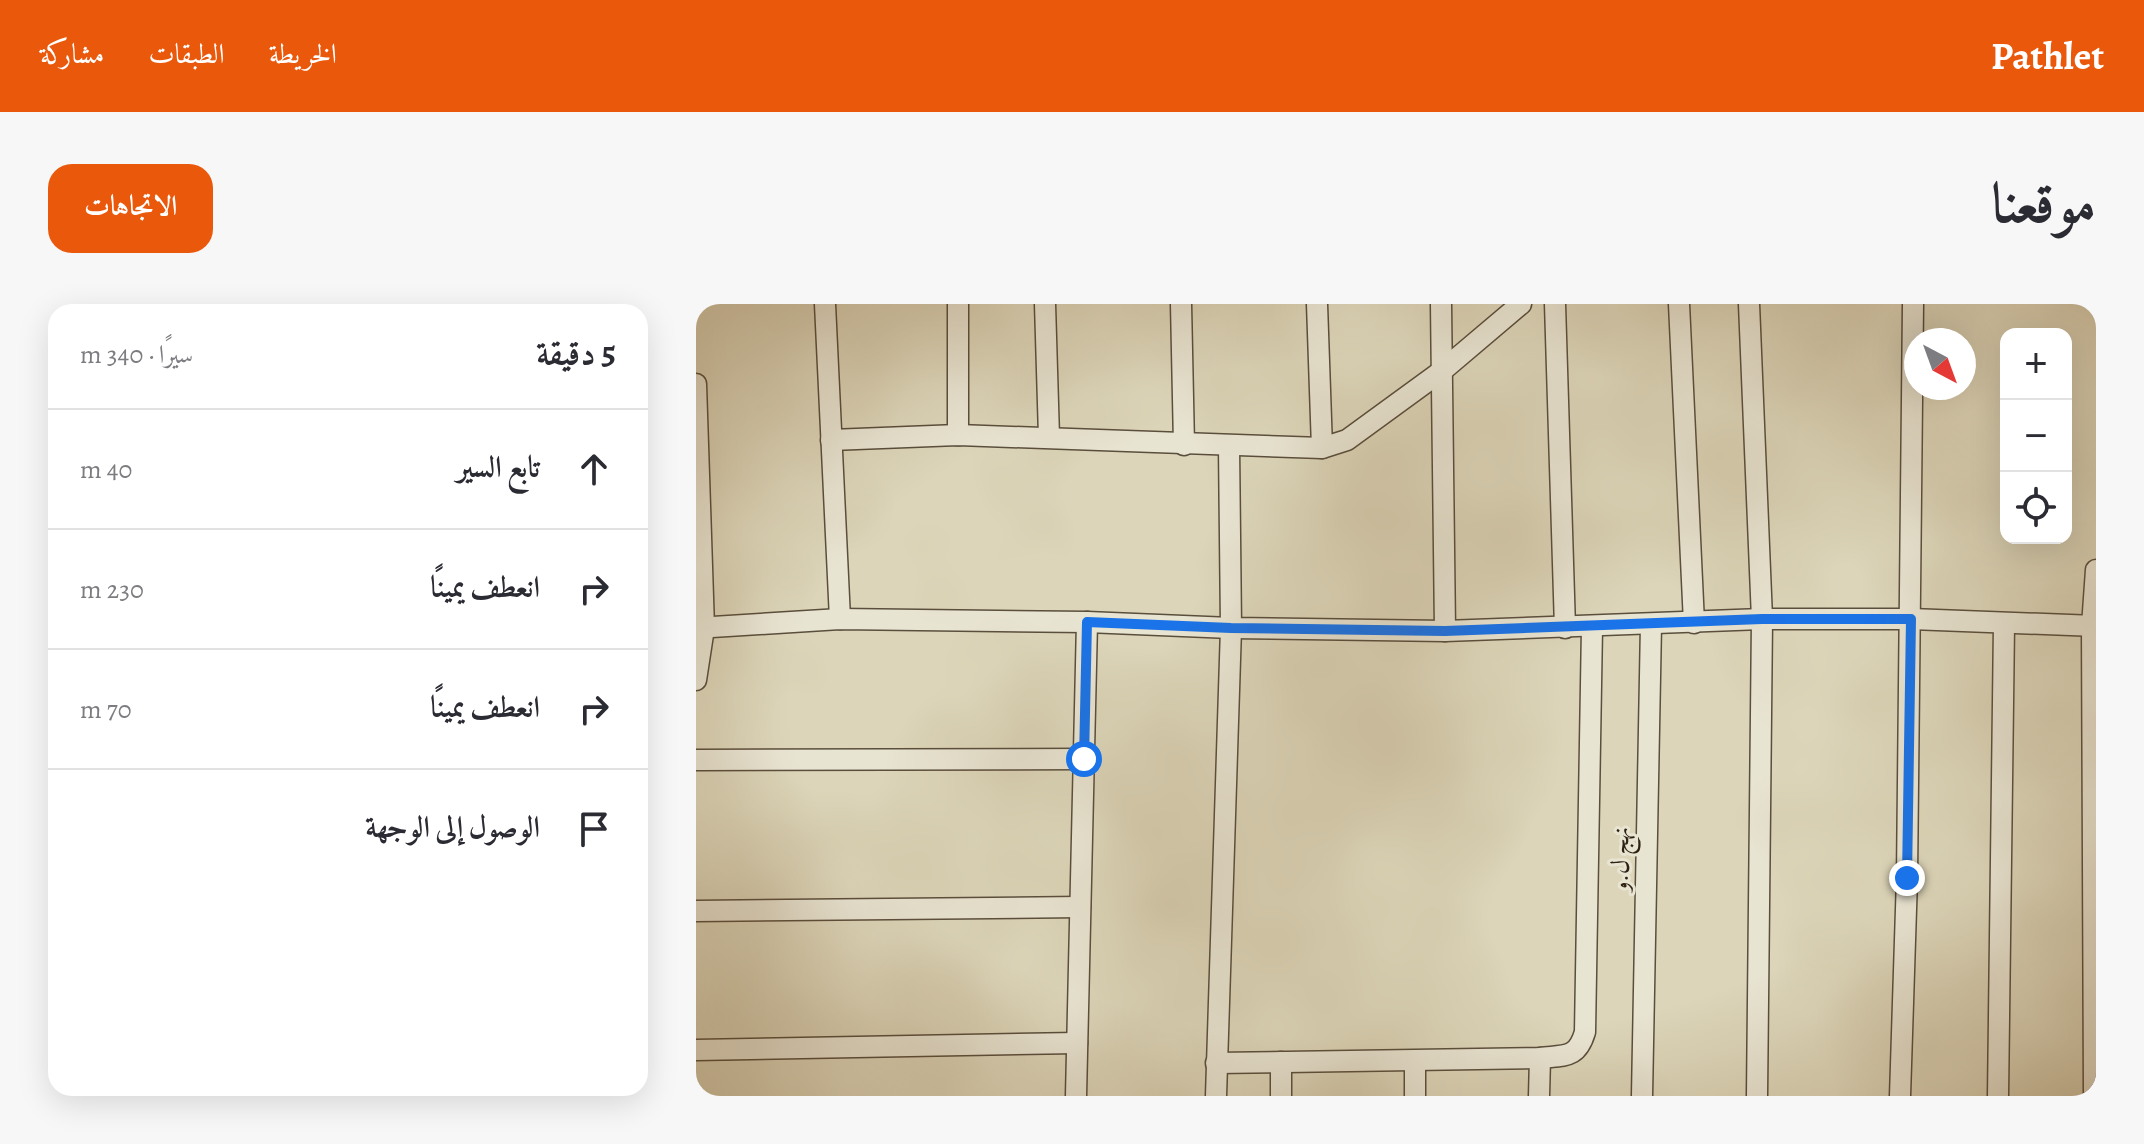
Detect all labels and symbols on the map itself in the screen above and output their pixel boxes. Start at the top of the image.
north arrow [1904,328,1976,400]
route start [1066,741,1102,777]
street label: نهج ل.و [1603,827,1642,894]
route end [1889,860,1925,896]

